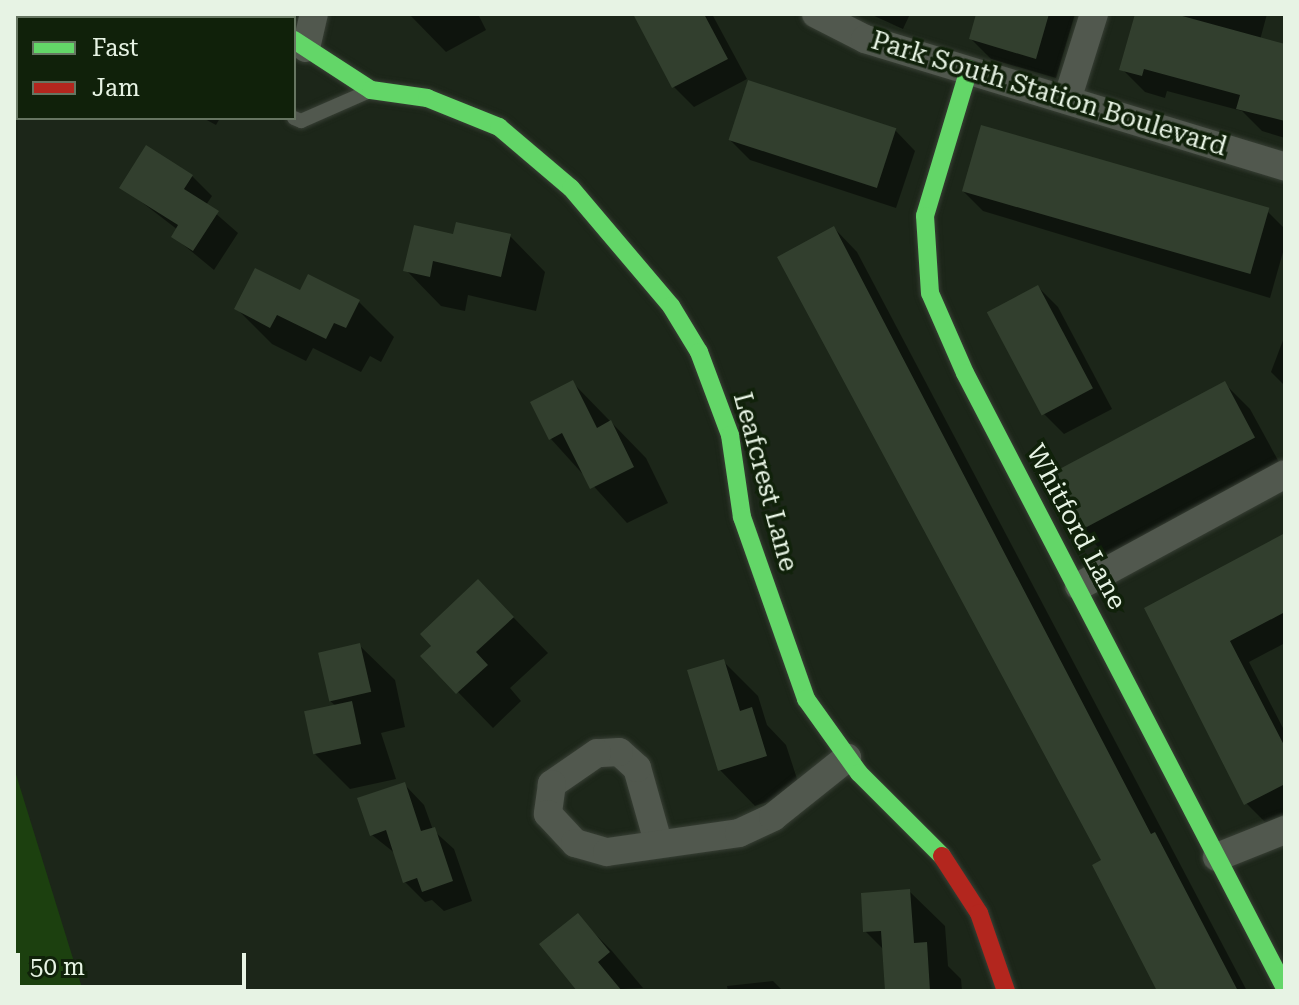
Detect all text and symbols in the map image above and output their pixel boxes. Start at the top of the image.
legend [16,16,296,120]
street label: Park South Station Boulevard [868,25,1230,163]
text: Fast [92,34,139,62]
text: Jam [92,74,140,102]
street label: Leafcrest Lane [726,389,804,575]
street label: Whitford Lane [1019,439,1133,615]
scale bar [20,937,250,987]
text: 50 m [30,953,85,981]

